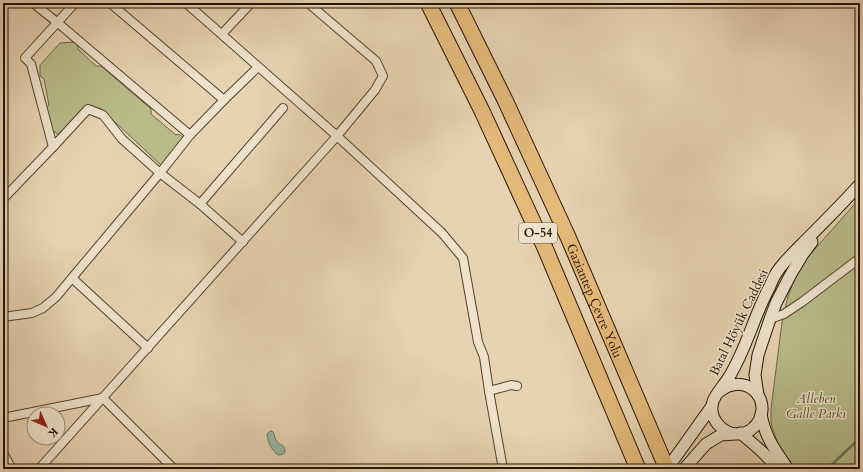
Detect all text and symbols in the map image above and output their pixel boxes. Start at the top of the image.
road number: O-54 [519,223,557,243]
street label: Gaziantep Çevre Yolu [562,241,626,361]
street label: Batal Höyük Caddesi [705,266,773,379]
park label: Alleben Galle Parkı [786,390,846,423]
north arrow [26,406,66,446]
text: K [44,424,61,441]

